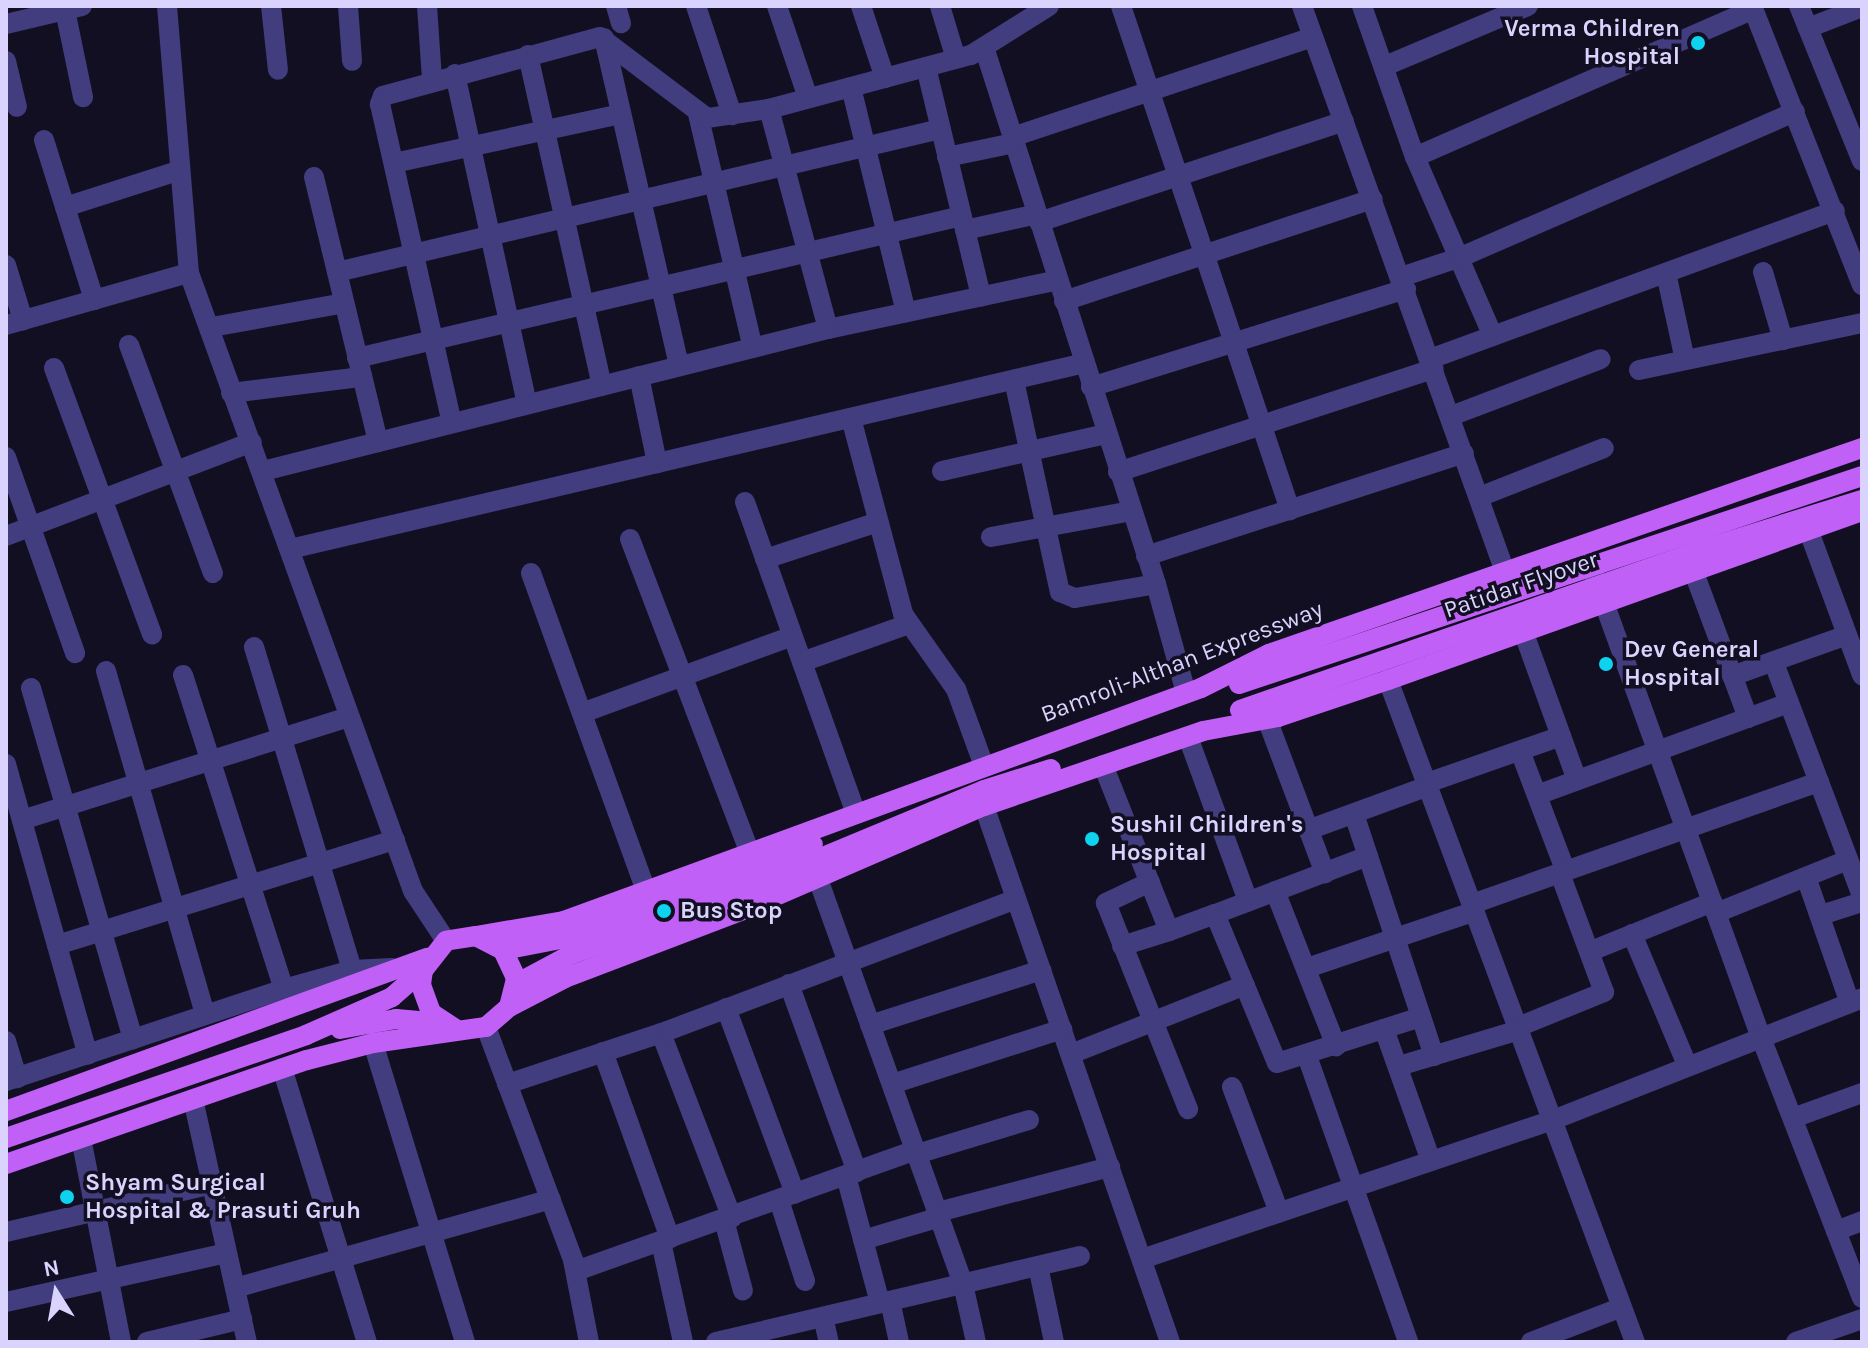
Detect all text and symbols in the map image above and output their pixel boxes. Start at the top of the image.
place label: Verma Children Hospital [1504,15,1680,71]
marker: Verma Children Hospital [1687,32,1709,54]
street label: Patidar Flyover [1440,545,1602,625]
street label: Bamroli-Althan Expressway [1037,595,1327,729]
place label: Dev General Hospital [1624,636,1759,692]
marker: Dev General Hospital [1595,653,1617,675]
place label: Sushil Children's Hospital [1110,811,1303,867]
marker: Sushil Children's Hospital [1081,828,1103,850]
place label: Bus Stop [680,897,782,925]
marker: Bus Stop [655,902,673,920]
place label: Shyam Surgical Hospital & Prasuti Gruh [85,1169,361,1225]
marker: Shyam Surgical Hospital & Prasuti Gruh [56,1186,78,1208]
north arrow [16,1252,96,1332]
text: N [41,1254,62,1283]

